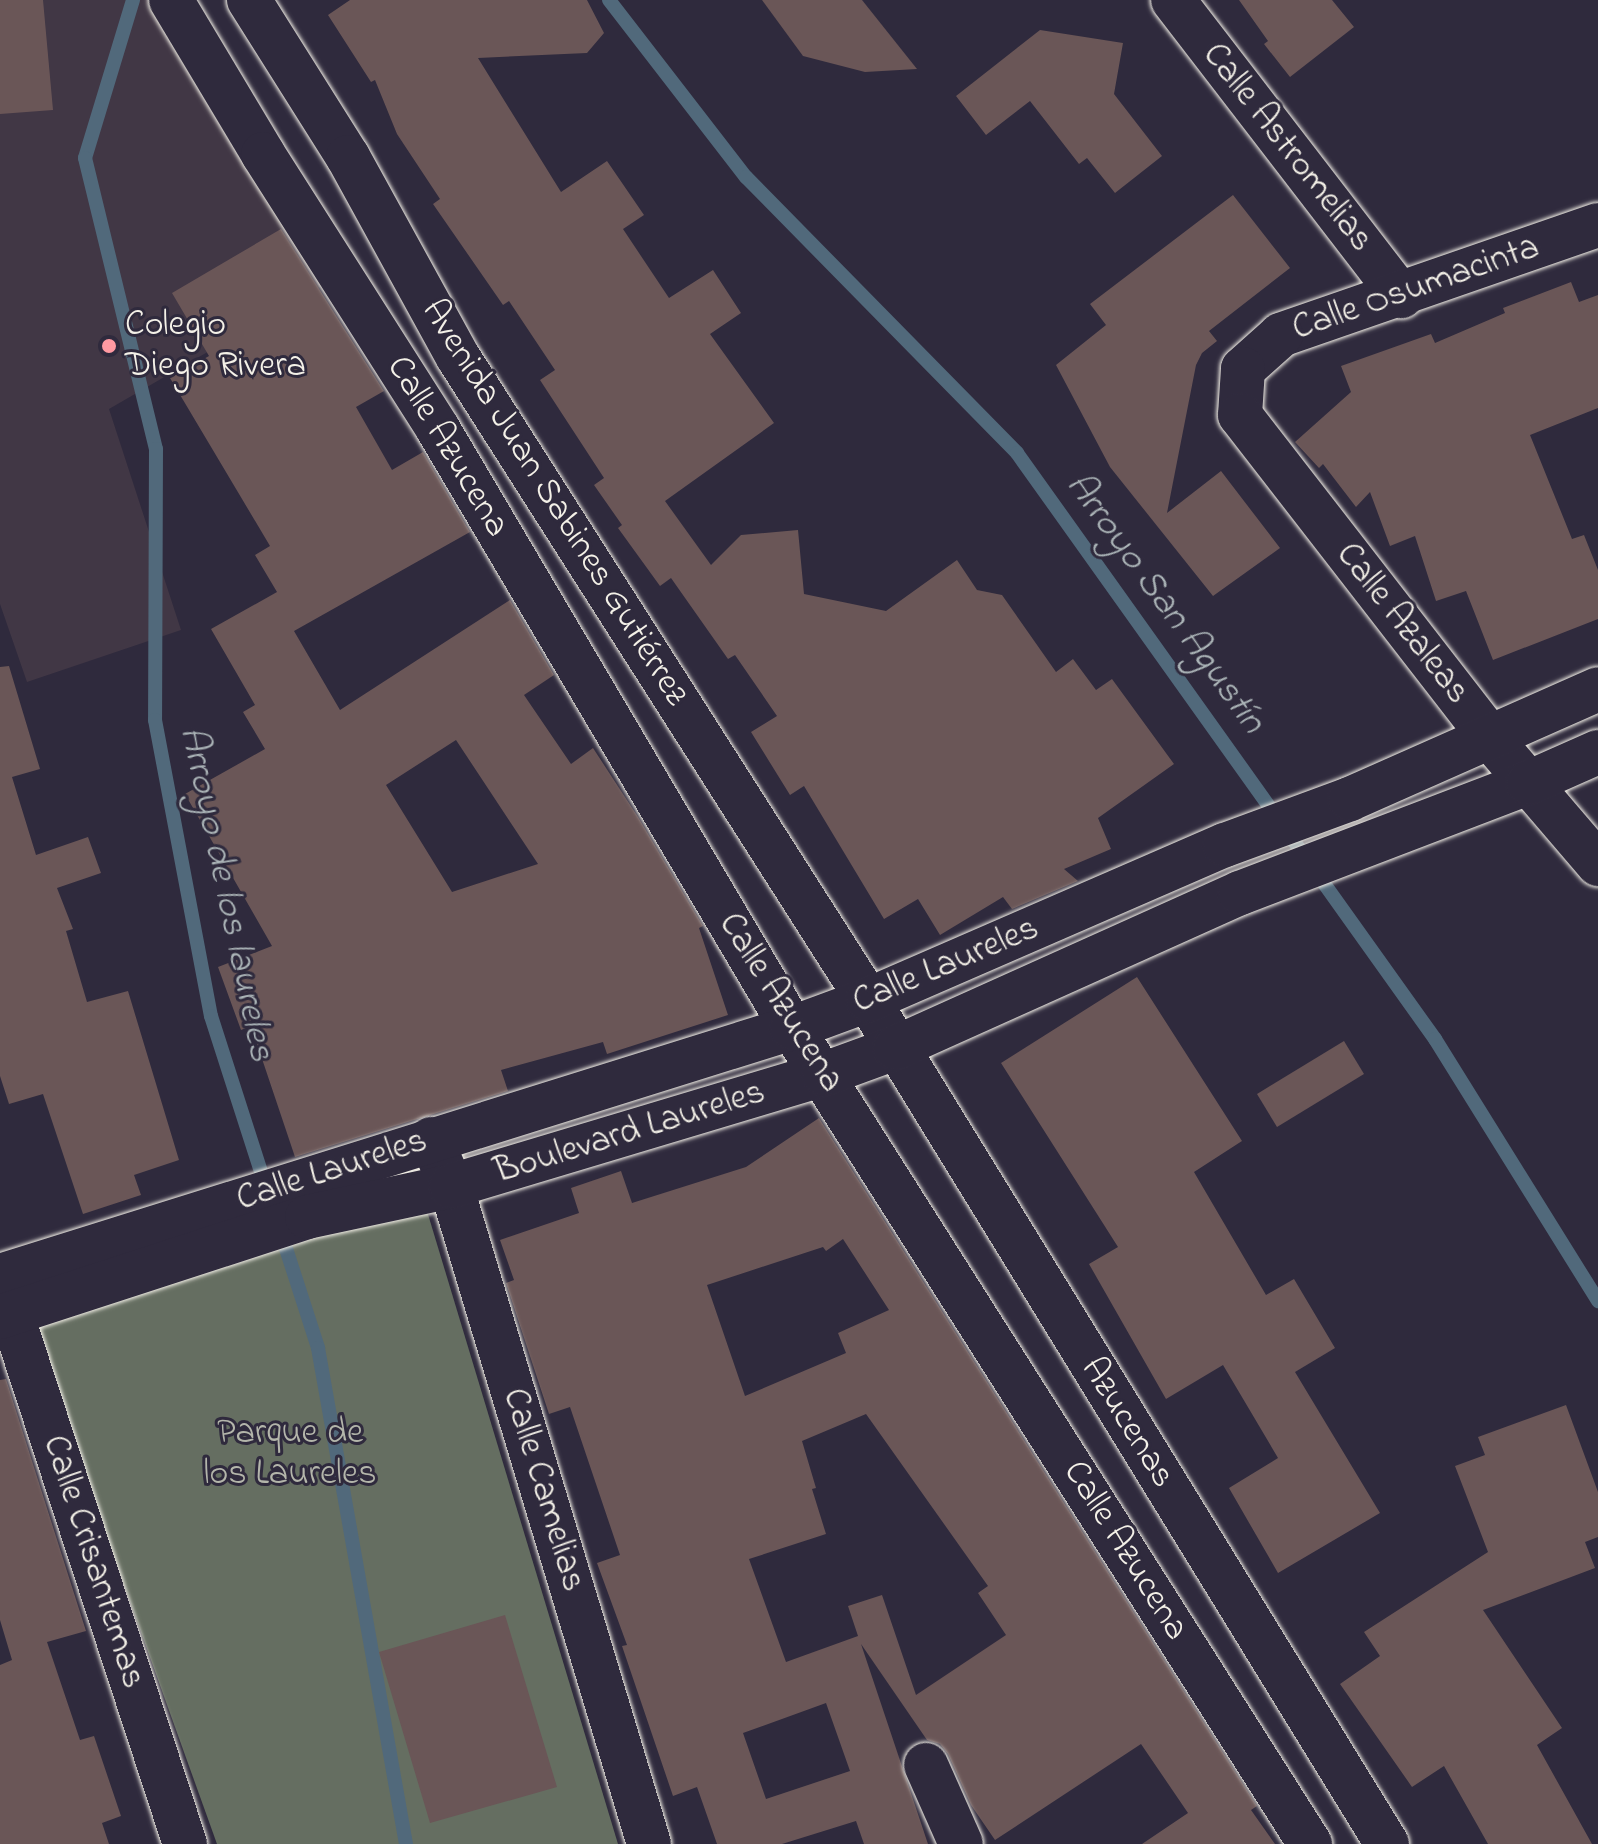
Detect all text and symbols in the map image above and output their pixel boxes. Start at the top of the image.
street label: Calle Astromelias [1192,35,1382,261]
street label: Calle Osumacinta [1287,227,1545,351]
street label: Avenida Juan Sabines Gutiérrez [411,292,697,714]
place label: Colegio Diego Rivera [125,303,306,388]
marker: Colegio Diego Rivera [100,337,118,355]
street label: Calle Azucena [376,349,518,545]
water label: Arroyo San Agustín [1054,465,1274,743]
street label: Calle Azaleas [1326,535,1478,713]
water label: Arroyo de los laureles [167,722,283,1066]
street label: Calle Azucena [708,905,852,1101]
street label: Calle Laureles [847,908,1045,1024]
street label: Boulevard Laureles [490,1071,770,1195]
street label: Calle Laureles [231,1120,433,1222]
street label: Azucenas [1070,1350,1184,1496]
street label: Calle Camelias [492,1383,594,1597]
park label: Parque de los Laureles [203,1411,377,1496]
street label: Calle Crisantemas [32,1430,154,1694]
street label: Calle Azucena [1053,1453,1197,1649]

